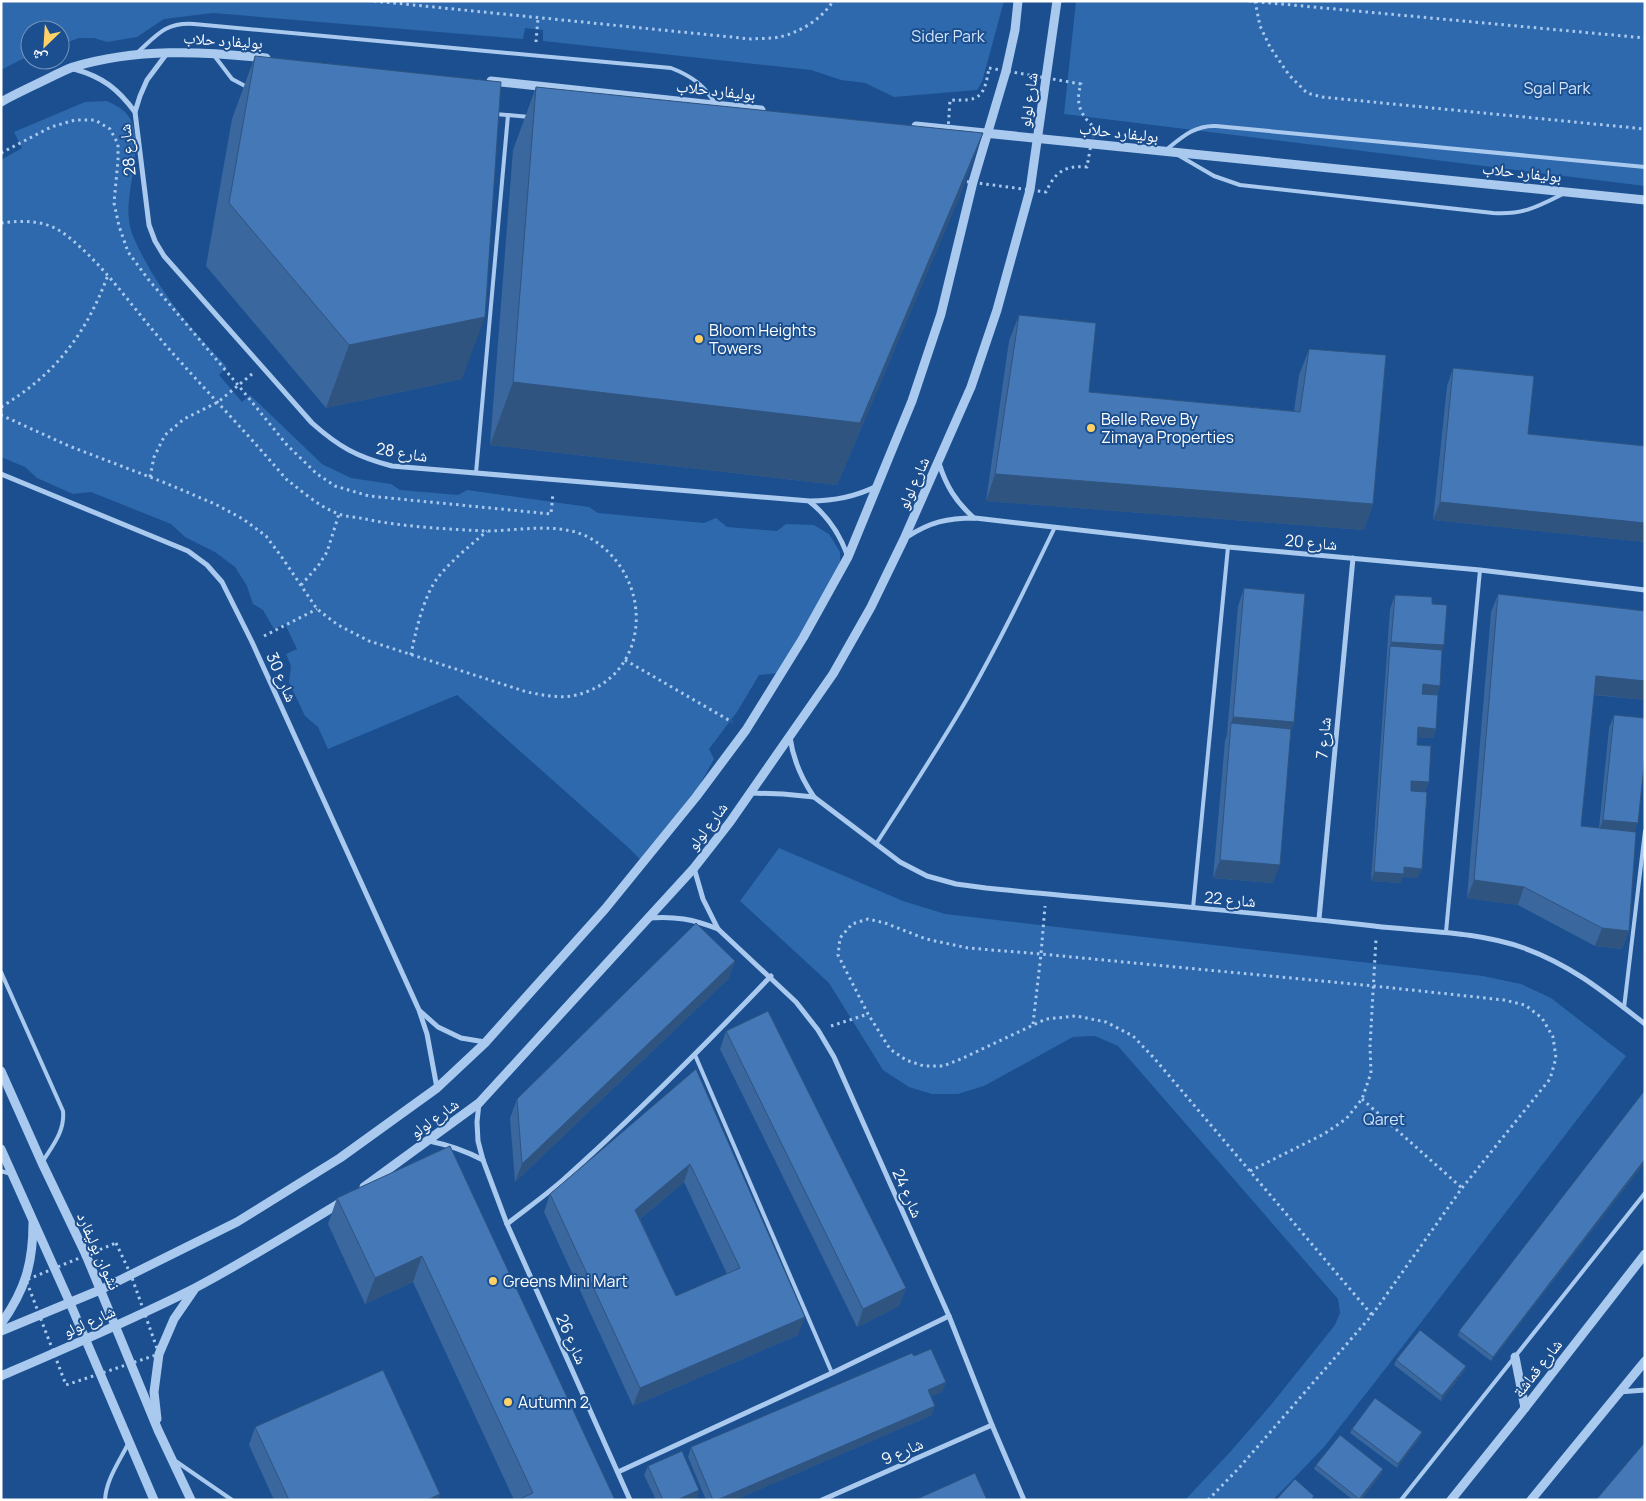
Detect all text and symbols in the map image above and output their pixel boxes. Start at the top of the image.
north arrow [20,20,70,70]
park label: Sider Park [911,25,986,47]
street label: بوليفارد حلاب [183,26,263,54]
text: ش [28,45,50,69]
street label: شارع لولو [1013,71,1043,129]
street label: بوليفارد حلاب [675,75,757,105]
park label: Sgal Park [1523,77,1592,99]
street label: بوليفارد حلاب [1078,117,1160,147]
street label: شارع 28 [113,123,141,177]
street label: بوليفارد حلاب [1481,157,1563,187]
place label: Bloom Heights Towers [709,319,816,359]
marker: Bloom Heights Towers [693,333,705,345]
place label: Belle Reve By Zimaya Properties [1101,408,1234,448]
marker: Belle Reve By Zimaya Properties [1085,422,1097,434]
street label: شارع 28 [375,437,429,467]
street label: شارع لولو [892,453,934,513]
street label: شارع 20 [1284,529,1338,555]
street label: شارع 30 [261,649,303,705]
street label: شارع 7 [1310,716,1336,760]
street label: شارع لولو [682,797,732,855]
street label: شارع 22 [1203,886,1257,912]
street label: شارع لولو [405,1093,463,1143]
park label: Qaret [1363,1108,1405,1130]
street label: شارع 24 [887,1165,929,1221]
street label: نشوان بوليفارد [72,1209,126,1293]
place label: Greens Mini Mart [503,1270,628,1292]
marker: Greens Mini Mart [487,1275,499,1287]
street label: شارع لولو [59,1300,119,1342]
street label: شارع 26 [551,1310,593,1368]
street label: شارع قماشة [1507,1334,1567,1402]
place label: Autumn 2 [518,1391,589,1413]
marker: Autumn 2 [502,1396,514,1408]
street label: شارع 9 [878,1432,926,1470]

